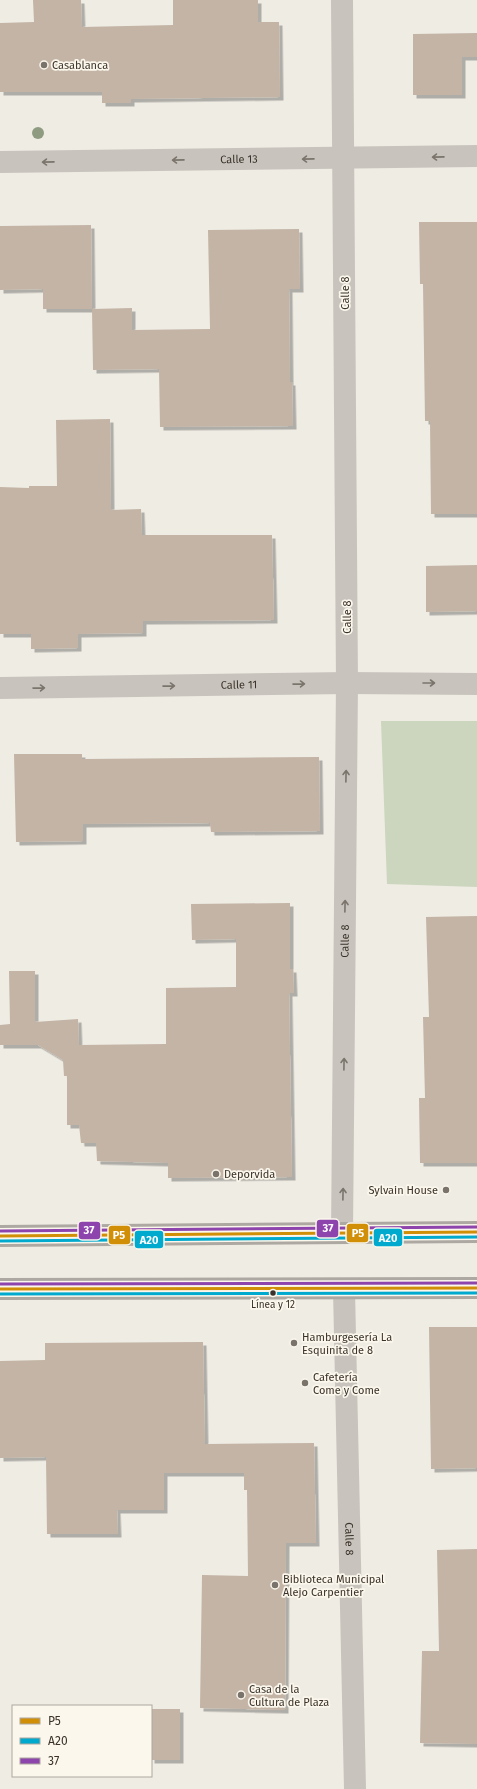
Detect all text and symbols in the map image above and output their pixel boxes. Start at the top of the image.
place label: Casablanca [52,59,108,72]
marker: Casablanca [39,60,49,70]
street label: Calle 13 [220,152,258,166]
one-way arrow [432,153,445,160]
one-way arrow [302,155,315,163]
one-way arrow [172,156,185,164]
one-way arrow [42,158,55,165]
street label: Calle 8 [339,276,352,310]
street label: Calle 8 [341,600,354,634]
street label: Calle 11 [221,678,257,691]
one-way arrow [422,679,435,687]
one-way arrow [292,680,305,688]
one-way arrow [162,682,175,690]
one-way arrow [32,684,45,692]
one-way arrow [342,770,350,783]
one-way arrow [341,900,349,913]
street label: Calle 8 [338,924,351,958]
one-way arrow [340,1058,348,1071]
place label: Deporvida [224,1168,275,1181]
marker: Deporvida [211,1169,221,1179]
place label: Sylvain House [368,1184,438,1197]
marker: Sylvain House [441,1185,451,1195]
one-way arrow [339,1188,347,1201]
line badge: 37 [316,1219,339,1238]
line badge: 37 [78,1221,101,1240]
text: 37 [322,1222,333,1235]
line badge: P5 [346,1223,369,1243]
text: 37 [83,1224,94,1237]
line badge: P5 [108,1225,131,1245]
text: P5 [352,1227,364,1240]
line badge: A20 [373,1228,403,1247]
text: P5 [113,1229,125,1242]
line badge: A20 [134,1230,164,1249]
text: A20 [378,1232,398,1245]
text: A20 [139,1234,159,1247]
marker: Línea y 12 [268,1288,278,1298]
place label: Línea y 12 [251,1298,295,1311]
place label: Hamburgesería La Esquinita de 8 [302,1331,392,1357]
marker: Hamburgesería La Esquinita de 8 [289,1338,299,1348]
place label: Cafetería Come y Come [313,1371,380,1397]
marker: Cafetería Come y Come [300,1378,310,1388]
street label: Calle 8 [343,1522,356,1556]
place label: Biblioteca Municipal Alejo Carpentier [283,1573,384,1599]
marker: Biblioteca Municipal Alejo Carpentier [270,1580,280,1590]
place label: Casa de la Cultura de Plaza [249,1683,329,1709]
marker: Casa de la Cultura de Plaza [236,1690,246,1700]
legend [12,1705,152,1777]
text: P5 [48,1714,61,1728]
text: A20 [48,1734,68,1748]
text: 37 [48,1754,59,1768]

